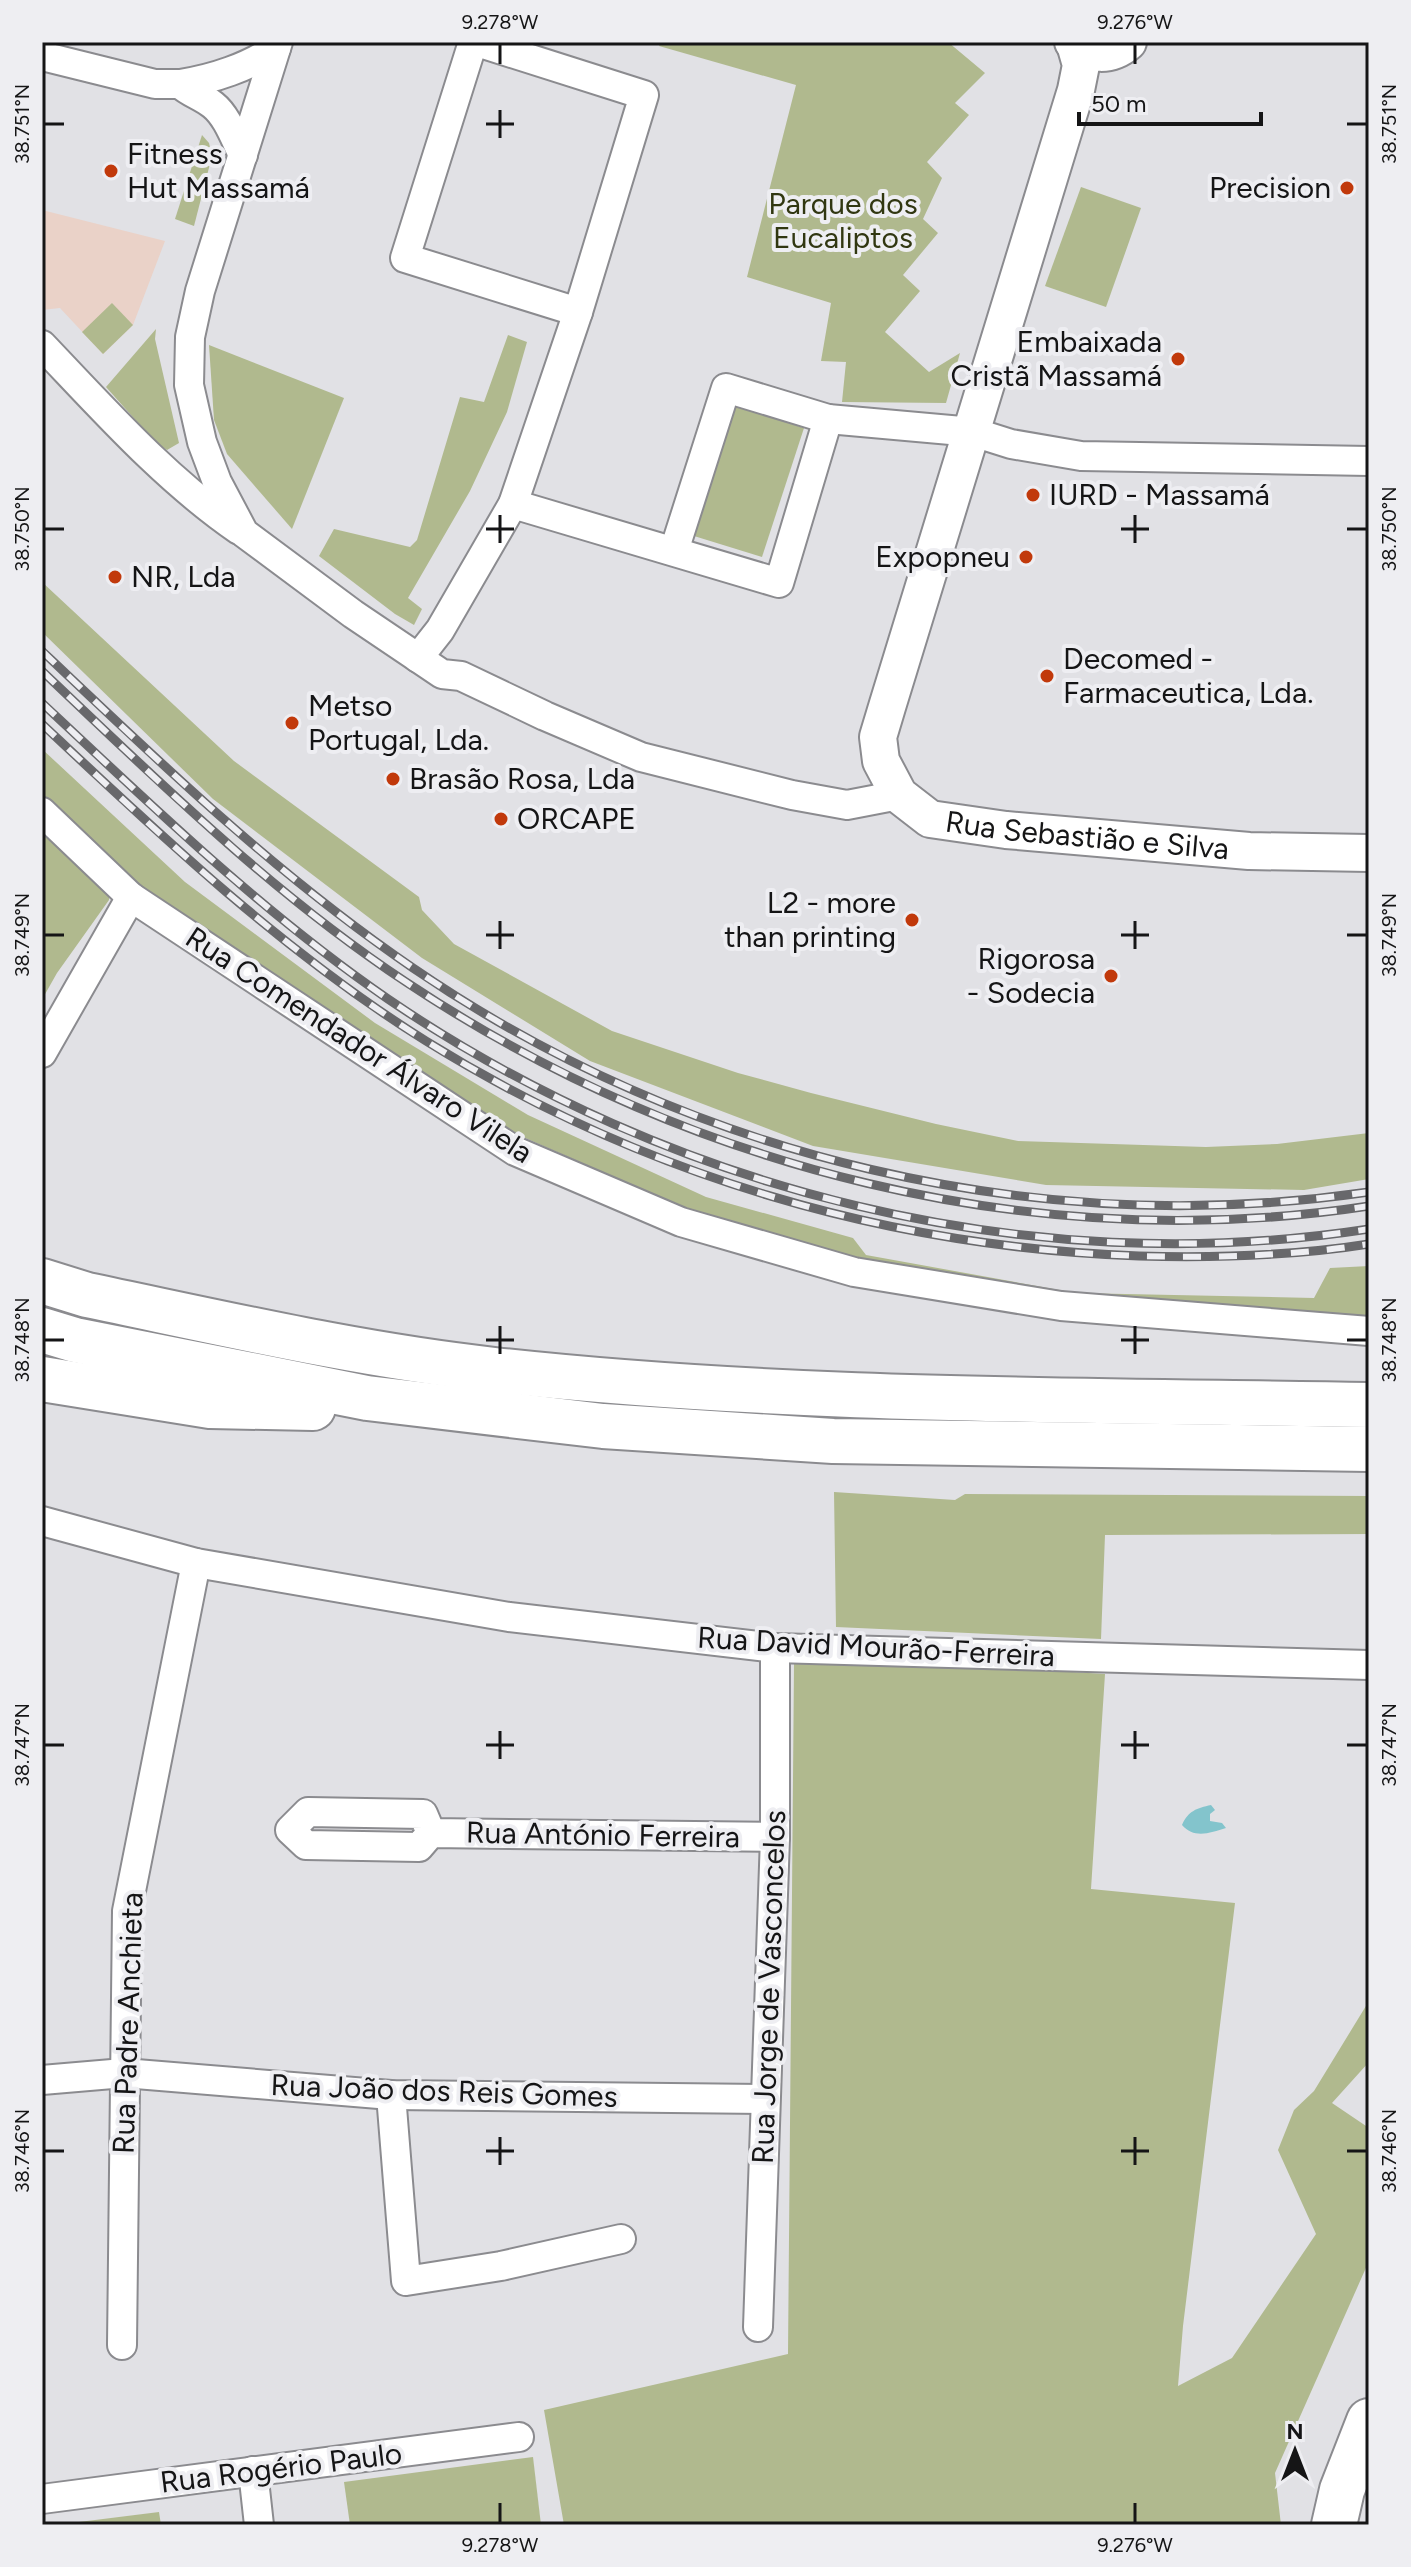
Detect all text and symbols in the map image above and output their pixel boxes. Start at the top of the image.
text: 9.278°W [462,10,538,34]
text: 9.276°W [1097,10,1173,34]
scale bar [1079,76,1261,126]
text: 38.751°N [10,84,34,164]
text: 38.751°N [1377,84,1401,164]
text: 50 m [1091,89,1147,118]
place label: Fitness Hut Massamá [127,135,310,206]
marker: Fitness Hut Massamá [102,162,120,180]
place label: Precision [1209,169,1331,206]
marker: Precision [1338,179,1356,197]
park label: Parque dos Eucaliptos [768,185,918,256]
place label: Embaixada Cristã Massamá [951,323,1162,394]
marker: Embaixada Cristã Massamá [1169,350,1187,368]
place label: IURD - Massamá [1049,476,1270,513]
text: 38.750°N [10,486,34,572]
marker: IURD - Massamá [1024,486,1042,504]
text: 38.750°N [1377,486,1401,572]
place label: Expopneu [875,538,1010,575]
marker: Expopneu [1017,548,1035,566]
place label: NR, Lda [131,558,236,595]
marker: NR, Lda [106,568,124,586]
place label: Decomed - Farmaceutica, Lda. [1063,640,1313,711]
marker: Decomed - Farmaceutica, Lda. [1038,667,1056,685]
place label: Metso Portugal, Lda. [308,687,489,758]
marker: Metso Portugal, Lda. [283,714,301,732]
place label: Brasão Rosa, Lda [409,760,635,797]
marker: Brasão Rosa, Lda [384,770,402,788]
place label: ORCAPE [517,800,636,837]
street label: Rua Sebastião e Silva [943,802,1231,867]
marker: ORCAPE [492,810,510,828]
place label: L2 - more than printing [724,884,896,955]
text: 38.749°N [10,893,34,977]
text: 38.749°N [1377,893,1401,977]
marker: L2 - more than printing [903,911,921,929]
street label: Rua Comendador Álvaro Vilela [179,918,540,1171]
place label: Rigorosa - Sodecia [967,940,1095,1011]
marker: Rigorosa - Sodecia [1102,967,1120,985]
text: 38.748°N [10,1297,34,1383]
text: 38.748°N [1377,1297,1401,1383]
street label: Rua David Mourão-Ferreira [696,1619,1056,1674]
text: 38.747°N [10,1703,34,1787]
text: 38.747°N [1377,1703,1401,1787]
street label: Rua Jorge de Vasconcelos [744,1810,793,2164]
street label: Rua António Ferreira [466,1814,740,1855]
street label: Rua Padre Anchieta [104,1891,151,2155]
street label: Rua João dos Reis Gomes [270,2066,618,2115]
text: 38.746°N [10,2109,34,2193]
text: 38.746°N [1377,2109,1401,2193]
north arrow [1255,2411,1335,2491]
text: N [1286,2418,1304,2445]
street label: Rua Rogério Paulo [158,2434,404,2501]
text: 9.278°W [462,2533,538,2557]
text: 9.276°W [1097,2533,1173,2557]

